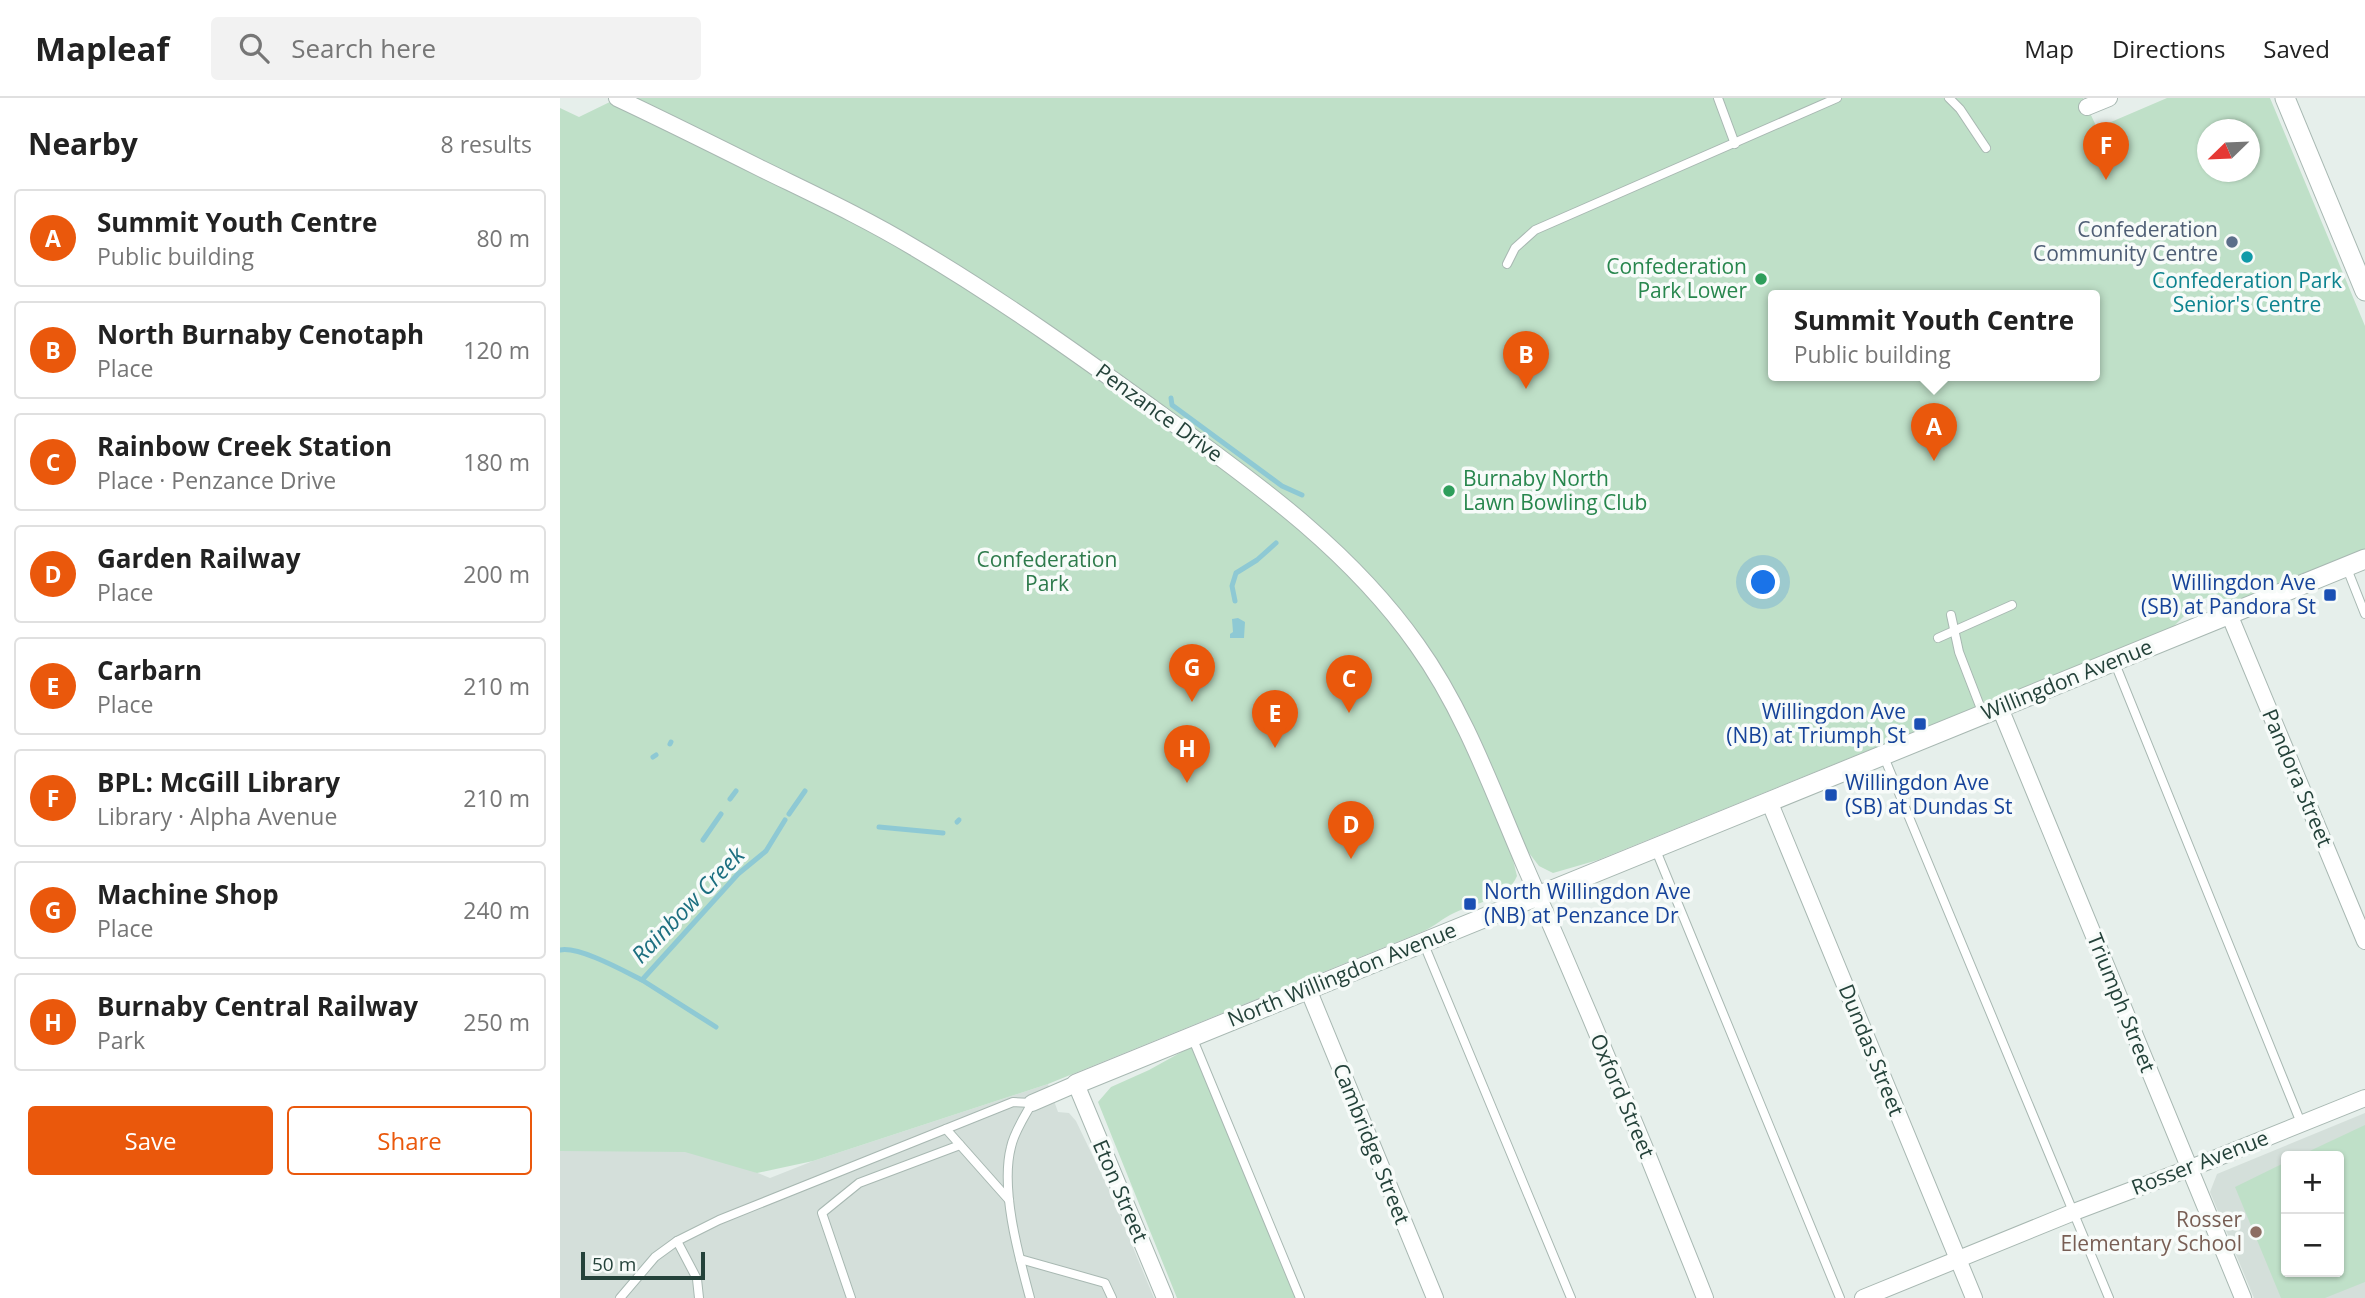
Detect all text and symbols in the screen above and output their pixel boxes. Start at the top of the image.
search box [211,17,701,80]
text: Mapleaf [35,26,169,71]
icon: search [235,29,273,67]
text: Search here [291,30,436,66]
text: Map [2024,32,2074,65]
text: Directions [2112,32,2225,65]
text: Saved [2263,32,2330,65]
north arrow [2197,119,2260,182]
pin: F [2083,122,2129,180]
text: Nearby [28,123,138,164]
text: 8 results [441,128,532,160]
text: Summit Youth Centre [97,204,377,240]
place label: Confederation Community Centre [2033,215,2218,267]
text: A [45,222,61,254]
text: 80 m [476,222,530,254]
marker: Confederation Community Centre [2224,234,2240,250]
text: Public building [97,240,254,272]
marker: Confederation Park Senior's Centre [2239,249,2255,265]
place label: Confederation Park Lower [1606,252,1747,304]
place label: Confederation Park Senior's Centre [2152,266,2342,318]
marker: Confederation Park Lower [1753,271,1769,287]
popup [1768,290,2100,381]
text: Summit Youth Centre [1794,302,2074,338]
text: North Burnaby Cenotaph [97,316,424,352]
pin: B [1503,331,1549,389]
text: B [45,334,61,366]
text: 120 m [463,334,530,366]
text: Public building [1794,338,1951,370]
text: Place [97,352,153,384]
street label: Penzance Drive [1091,357,1229,468]
pin: A [1911,403,1957,461]
text: Rainbow Creek Station [97,428,392,464]
text: C [46,446,60,478]
text: 180 m [463,446,530,478]
text: Place · Penzance Drive [97,464,336,496]
place label: Burnaby North Lawn Bowling Club [1463,464,1647,516]
marker: Burnaby North Lawn Bowling Club [1441,483,1457,499]
text: Garden Railway [97,540,300,576]
park label: Confederation Park [977,545,1117,597]
text: D [44,558,62,590]
text: 200 m [463,558,530,590]
your location [1746,565,1780,599]
place label: Willingdon Ave (SB) at Pandora St [2141,568,2316,620]
text: Place [97,576,153,608]
marker: Willingdon Ave (SB) at Pandora St [2322,587,2338,603]
street label: Willingdon Avenue [1977,632,2156,726]
pin: G [1169,644,1215,702]
text: Carbarn [97,652,202,688]
pin: C [1326,655,1372,713]
text: E [47,670,59,702]
text: 210 m [463,670,530,702]
text: Place [97,688,153,720]
pin: E [1252,690,1298,748]
place label: Willingdon Ave (NB) at Triumph St [1726,697,1906,749]
street label: Pandora Street [2256,704,2340,851]
marker: Willingdon Ave (NB) at Triumph St [1912,716,1928,732]
pin: H [1164,725,1210,783]
text: BPL: McGill Library [97,764,340,800]
place label: Willingdon Ave (SB) at Dundas St [1845,768,2013,820]
text: F [47,782,59,814]
text: 210 m [463,782,530,814]
marker: Willingdon Ave (SB) at Dundas St [1823,787,1839,803]
text: Library · Alpha Avenue [97,800,337,832]
pin: D [1328,801,1374,859]
water label: Rainbow Creek [623,838,752,970]
text: Machine Shop [97,876,279,912]
place label: North Willingdon Ave (NB) at Penzance Dr [1484,877,1691,929]
text: G [45,894,61,926]
text: 240 m [463,894,530,926]
marker: North Willingdon Ave (NB) at Penzance Dr [1462,896,1478,912]
text: Place [97,912,153,944]
street label: North Willingdon Avenue [1223,915,1460,1033]
street label: Triumph Street [2081,929,2163,1076]
street label: Dundas Street [1833,980,1911,1120]
text: Burnaby Central Railway [97,988,418,1024]
text: H [44,1006,62,1038]
text: 250 m [463,1006,530,1038]
text: Park [97,1024,145,1056]
street label: Oxford Street [1584,1029,1662,1162]
street label: Cambridge Street [1327,1059,1417,1228]
button: Save [28,1106,273,1175]
button: Share [287,1106,532,1175]
street label: Rosser Avenue [2127,1123,2272,1201]
street label: Eton Street [1087,1135,1155,1246]
map controls [2281,1151,2344,1277]
button: + [2281,1151,2344,1214]
place label: Rosser Elementary School [2060,1205,2242,1257]
button: − [2281,1214,2344,1277]
marker: Rosser Elementary School [2248,1224,2264,1240]
scale bar [581,1249,705,1281]
text: 50 m [592,1251,636,1277]

